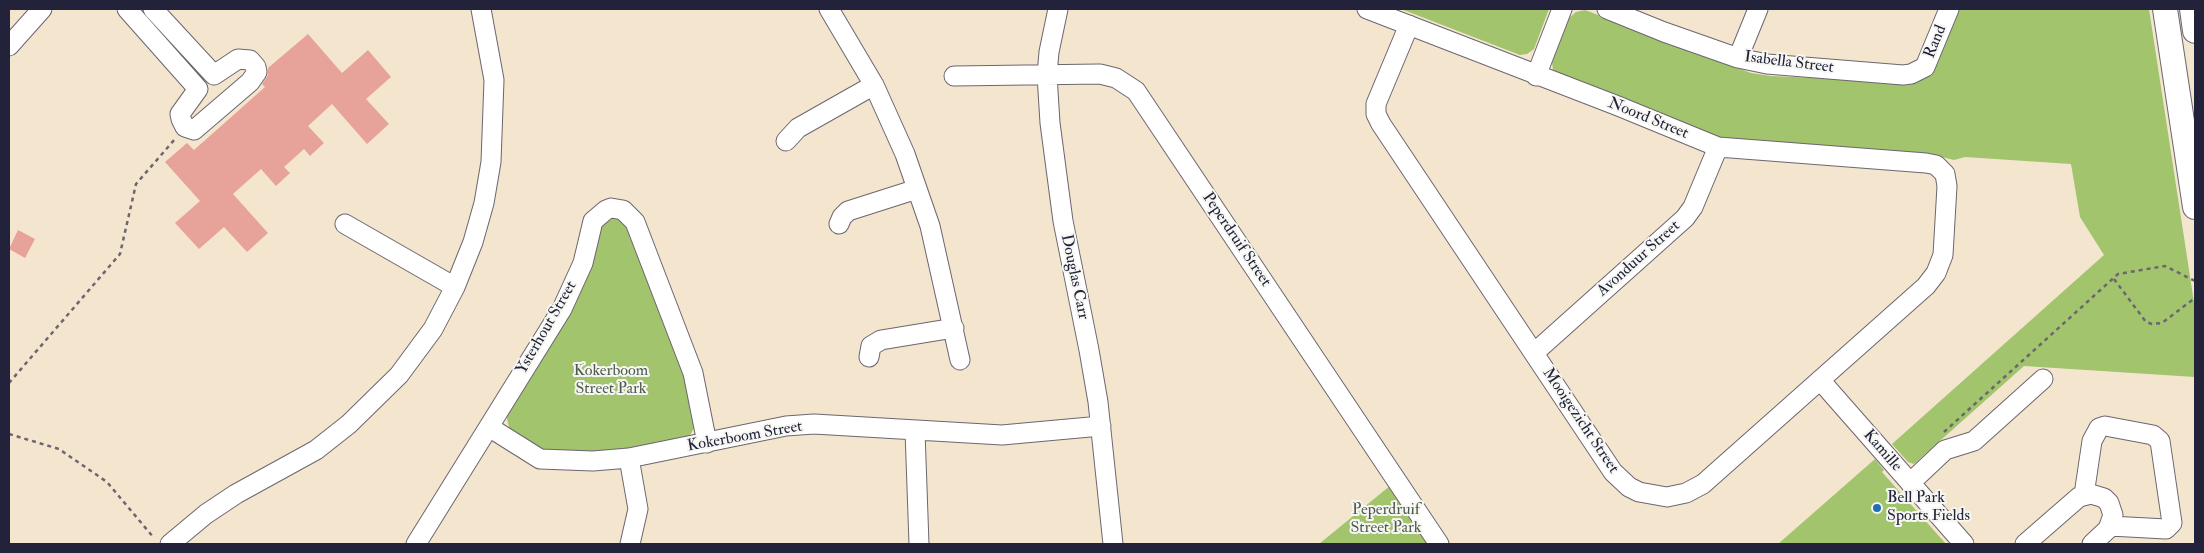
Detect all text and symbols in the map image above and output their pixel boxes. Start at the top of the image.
street label: Rand [1921,23,1951,61]
street label: Isabella Street [1743,48,1835,78]
street label: Noord Street [1605,94,1691,144]
street label: Peperdruif Street [1197,189,1275,291]
street label: Avonduur Street [1594,217,1684,301]
street label: Douglas Carr [1056,233,1092,321]
street label: Ysterhout Street [513,278,581,378]
park label: Kokerboom Street Park [574,362,648,400]
street label: Mooigezicht Street [1538,365,1622,477]
street label: Kokerboom Street [686,417,804,457]
street label: Kamille [1859,426,1905,476]
place label: Bell Park Sports Fields [1887,489,1970,527]
park label: Peperdruif Street Park [1350,501,1422,539]
marker: Bell Park Sports Fields [1871,502,1883,514]

